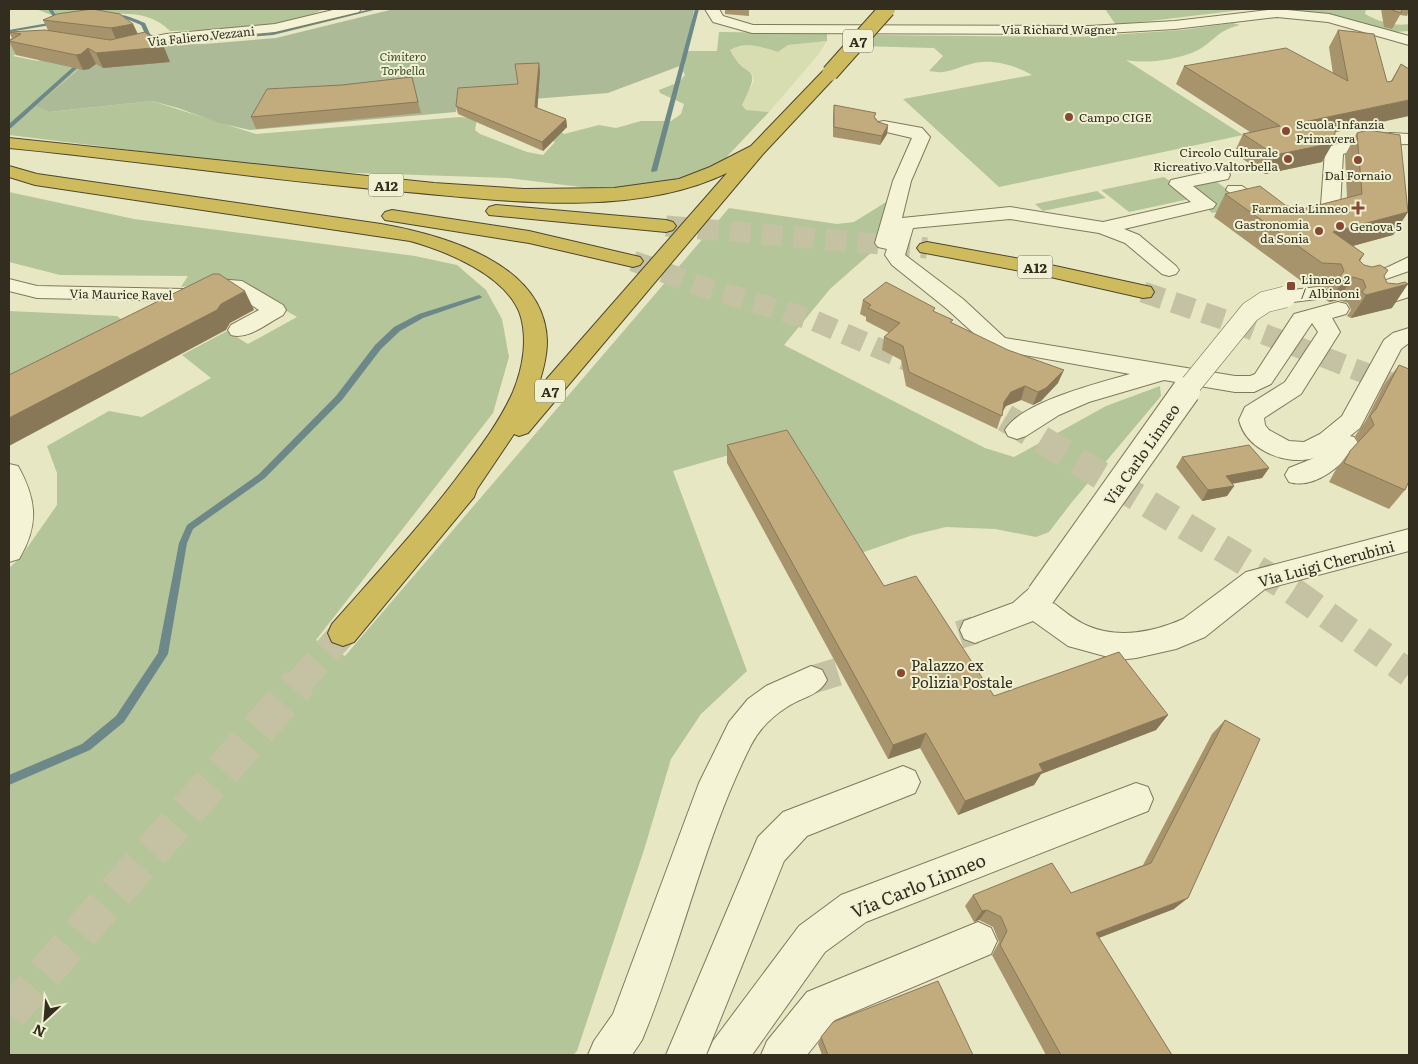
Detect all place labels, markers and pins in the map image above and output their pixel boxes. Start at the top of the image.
place label: Campo CIGE [1079,108,1152,126]
marker: Campo CIGE [1063,111,1075,123]
place label: Scuola Infanzia Primavera [1296,115,1385,147]
marker: Scuola Infanzia Primavera [1280,125,1292,137]
place label: Circolo Culturale Ricreativo Valtorbella [1153,143,1279,175]
marker: Circolo Culturale Ricreativo Valtorbella [1282,153,1294,165]
marker: Dal Fornaio [1352,154,1364,166]
place label: Dal Fornaio [1325,166,1392,184]
place label: Farmacia Linneo [1252,199,1348,217]
marker: Farmacia Linneo [1352,202,1364,214]
place label: Gastronomia da Sonia [1234,215,1310,247]
place label: Genova 5 [1350,217,1402,235]
marker: Genova 5 [1334,220,1346,232]
marker: Gastronomia da Sonia [1313,225,1325,237]
place label: Linneo 2 / Albinoni [1301,270,1359,302]
marker: Linneo 2 / Albinoni [1285,280,1297,292]
place label: Palazzo ex Polizia Postale [911,653,1013,693]
marker: Palazzo ex Polizia Postale [895,667,907,679]

